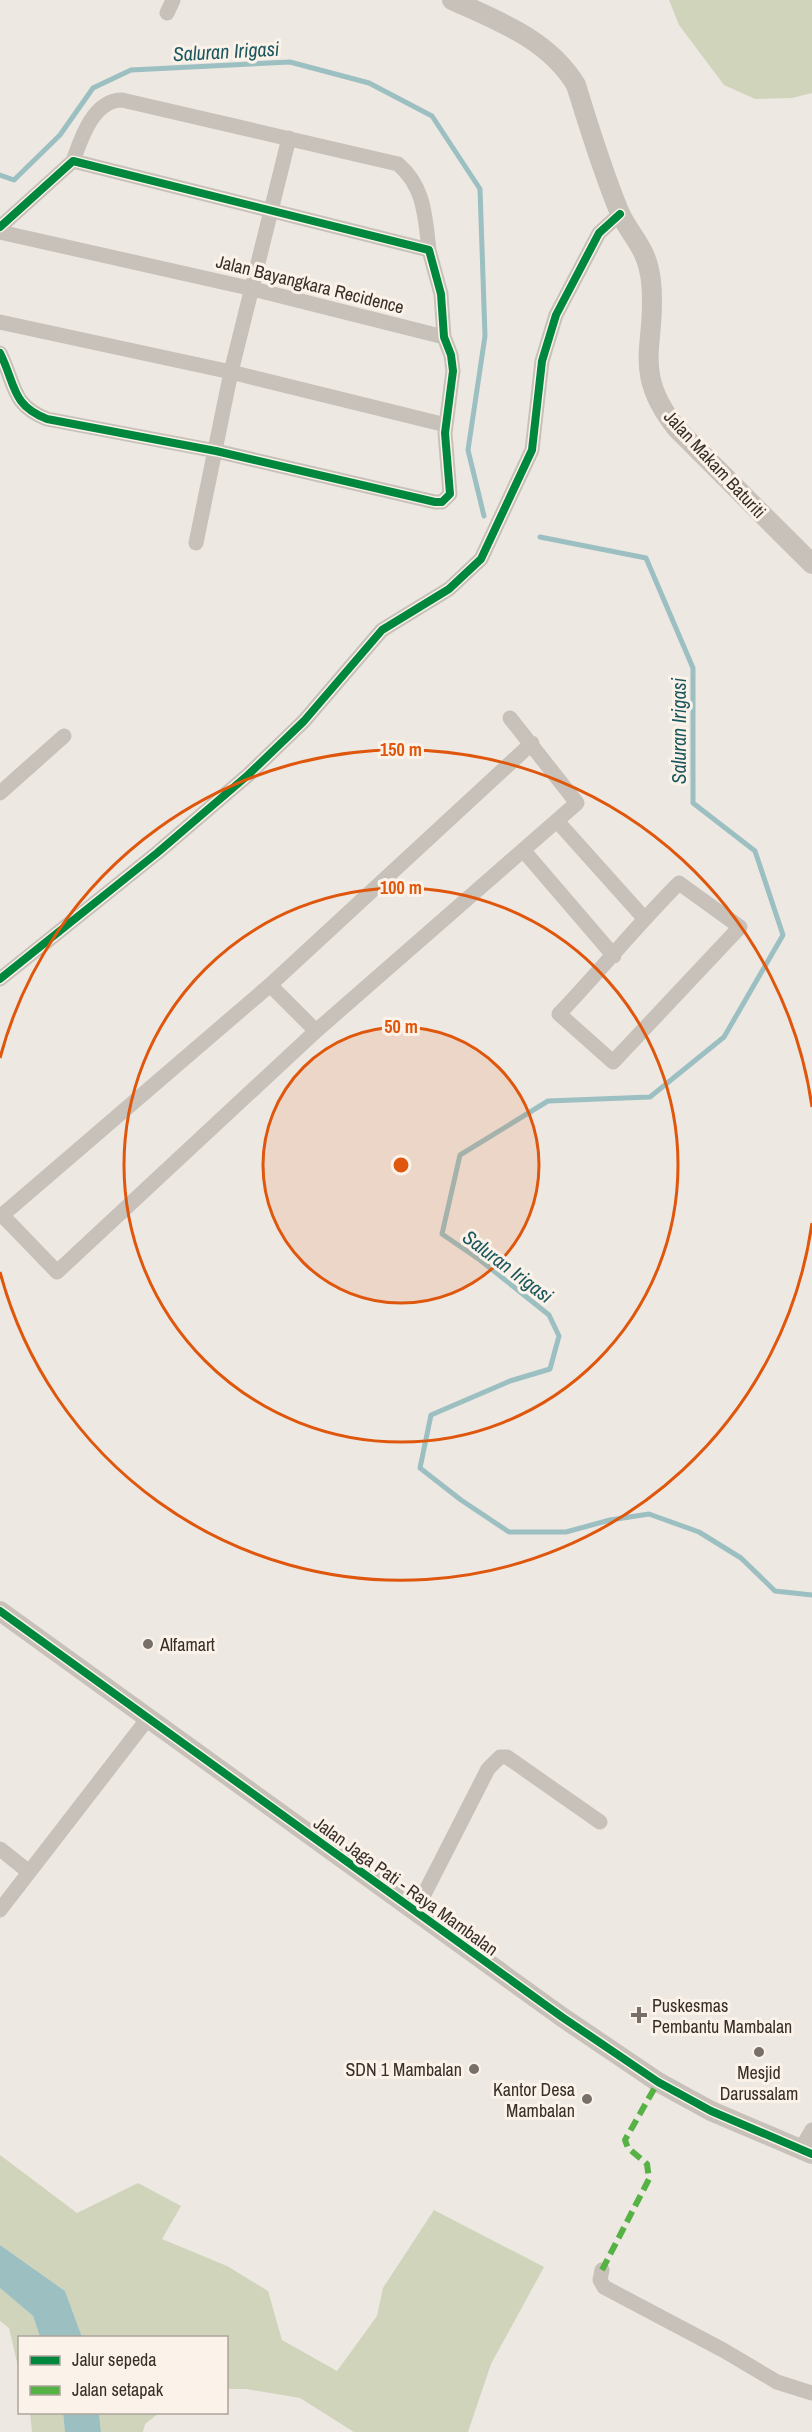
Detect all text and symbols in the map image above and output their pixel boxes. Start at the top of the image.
water label: Saluran Irigasi [172,35,280,67]
street label: Jalan Bayangkara Recidence [213,249,407,319]
street label: Jalan Makam Baturiti [658,404,772,524]
water label: Saluran Irigasi [665,677,692,784]
text: 150 m [380,737,422,762]
text: 100 m [380,875,422,900]
text: 50 m [384,1014,418,1039]
centre of rings [391,1155,411,1175]
water label: Saluran Irigasi [457,1223,559,1309]
place label: Alfamart [159,1632,215,1657]
marker: Alfamart [141,1637,155,1651]
street label: Jalan Jaga Pati - Raya Mambalan [309,1811,503,1961]
place label: Puskesmas Pembantu Mambalan [652,1993,792,2039]
marker: Puskesmas Pembantu Mambalan [630,2006,648,2024]
marker: Mesjid Darussalam [752,2045,766,2059]
place label: SDN 1 Mambalan [346,2057,462,2082]
place label: Mesjid Darussalam [720,2060,798,2106]
marker: SDN 1 Mambalan [467,2062,481,2076]
place label: Kantor Desa Mambalan [493,2077,575,2123]
marker: Kantor Desa Mambalan [580,2092,594,2106]
legend [18,2336,228,2414]
text: Jalur sepeda [72,2347,157,2372]
text: Jalan setapak [72,2377,164,2402]

